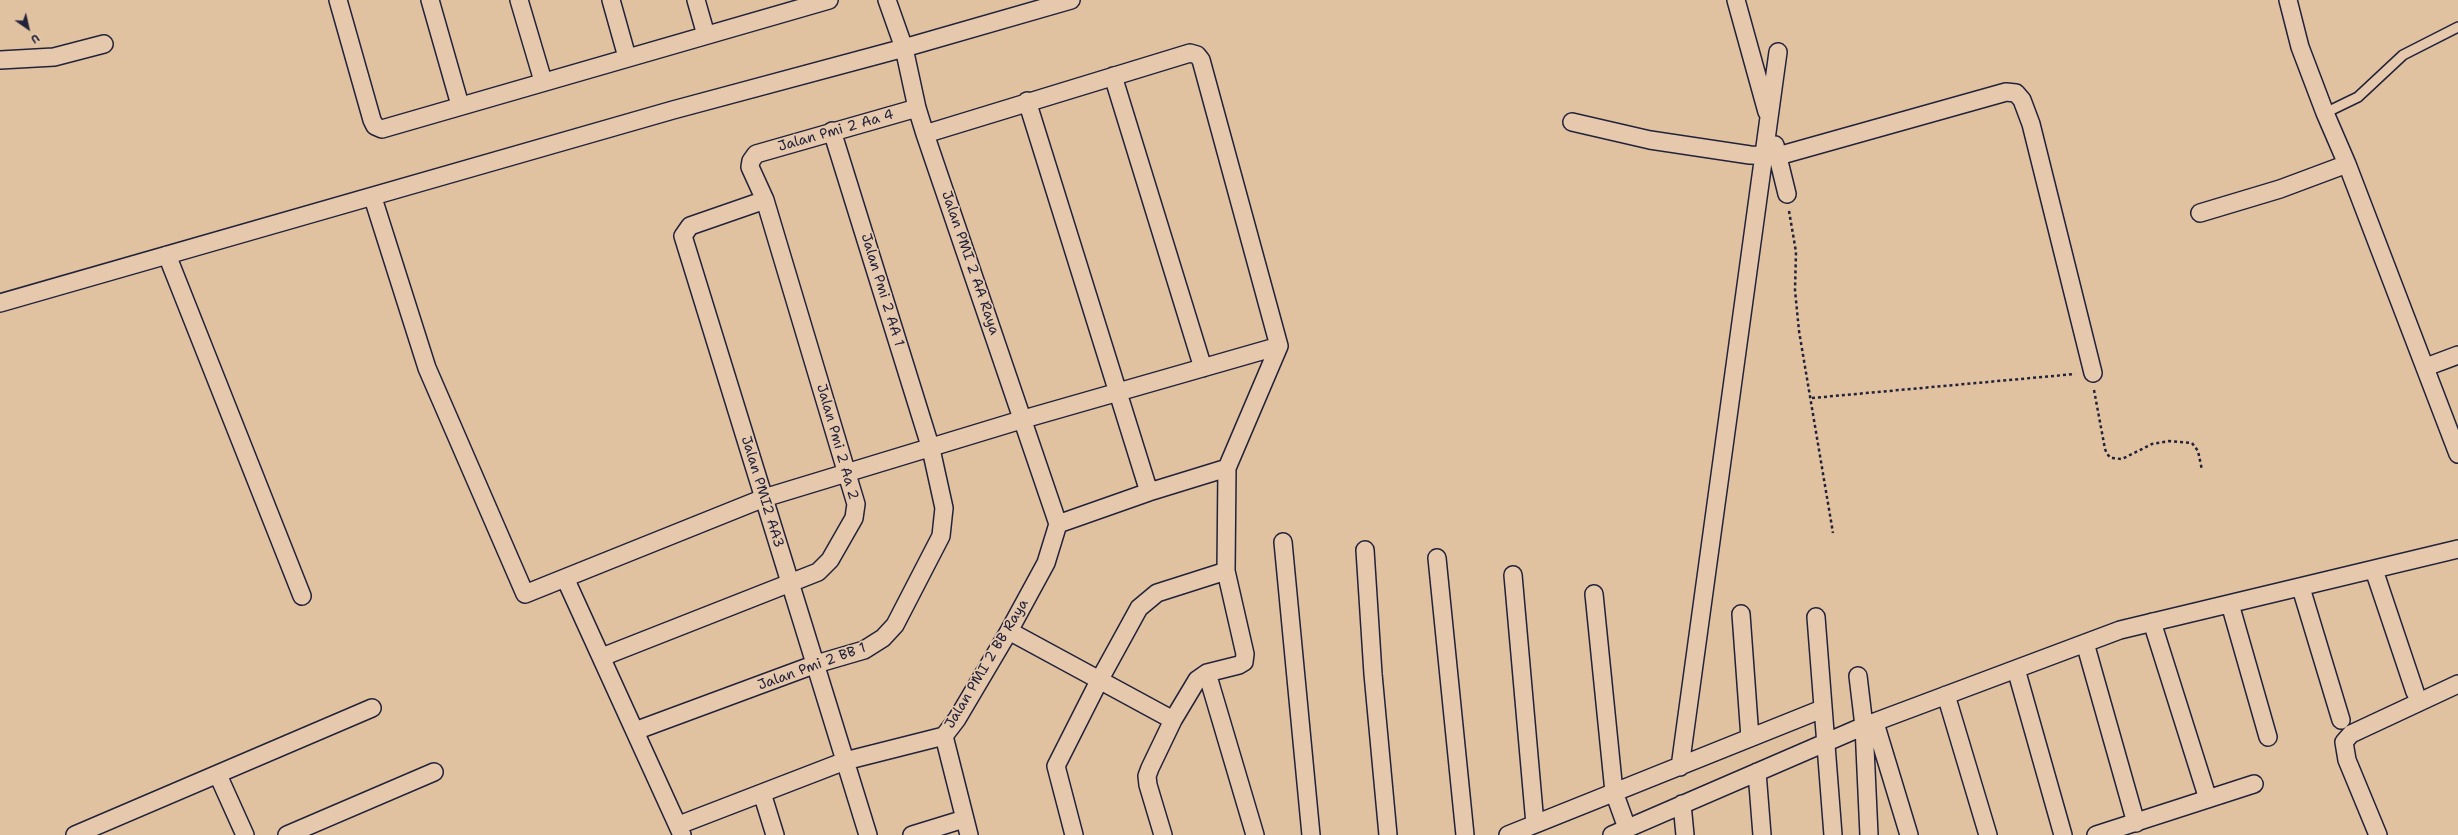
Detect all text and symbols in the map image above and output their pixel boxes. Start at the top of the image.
north arrow [8,8,48,48]
text: U [28,30,42,47]
street label: Jalan Pmi 2 Aa 4 [776,106,896,156]
street label: Jalan PMI 2 AA Raya [937,189,1003,337]
street label: Jalan Pmi 2 AA 1 [857,232,907,348]
street label: Jalan Pmi 2 Aa 2 [812,382,862,502]
street label: Jalan PMI2 AA3 [737,434,787,550]
street label: Jalan PMI 2 BB Raya [942,596,1032,732]
street label: Jalan Pmi 2 BB 1 [756,640,868,694]

